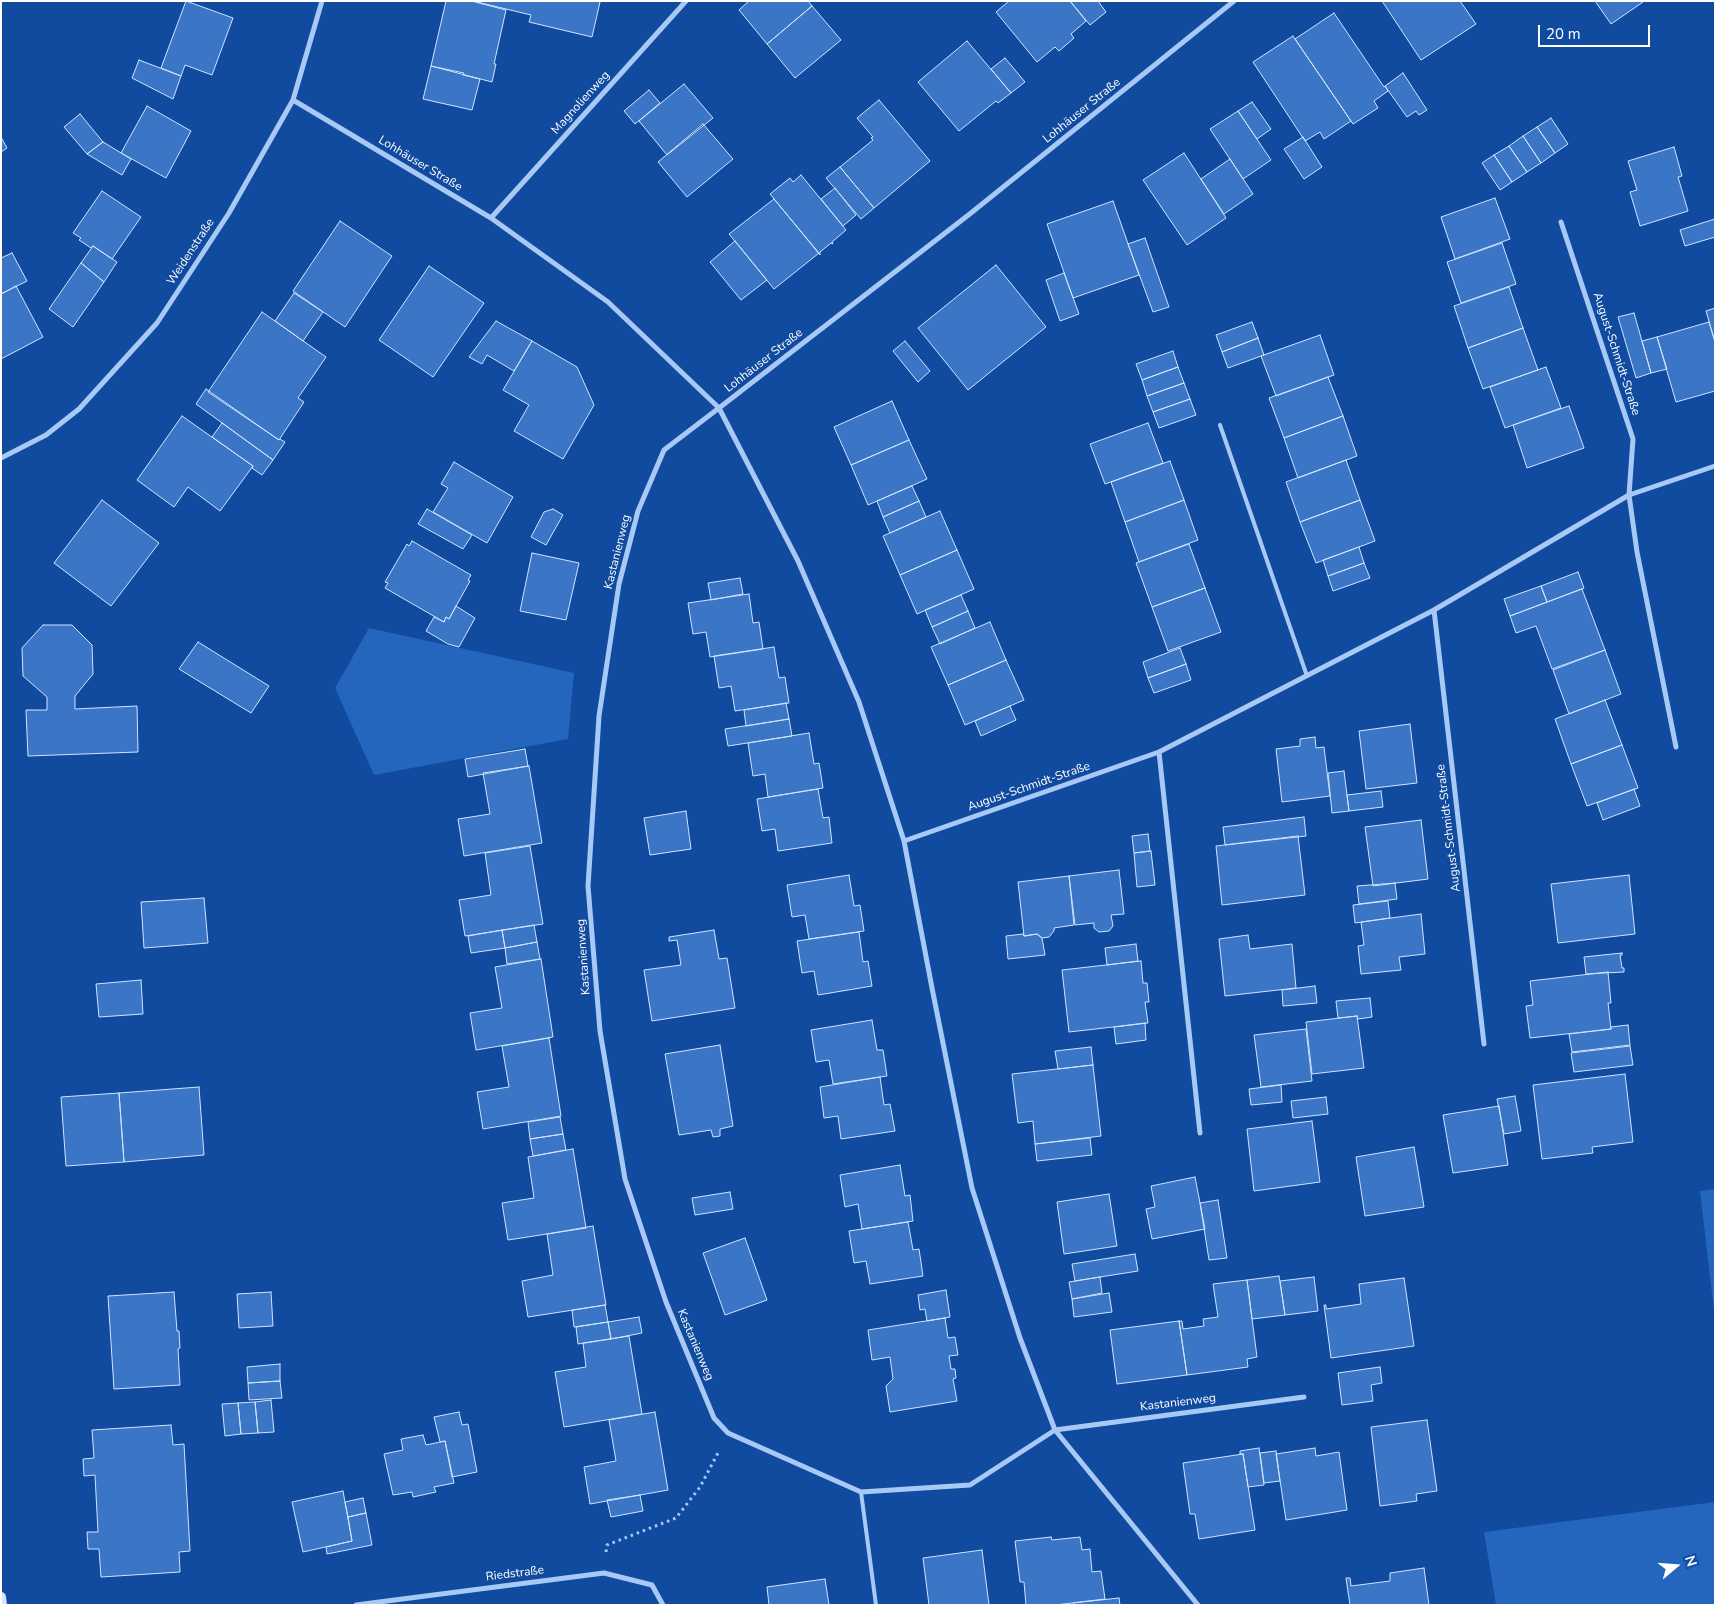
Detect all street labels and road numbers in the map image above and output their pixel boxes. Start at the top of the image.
street label: Magnolienweg [549,68,613,138]
street label: Lohhäuser Straße [1040,75,1124,147]
street label: Lohhäuser Straße [375,133,465,195]
street label: Weidenstraße [164,216,218,288]
street label: August-Schmidt-Straße [1589,291,1643,417]
street label: Lohhäuser Straße [722,326,806,396]
street label: Kastanienweg [602,513,634,591]
street label: August-Schmidt-Straße [966,759,1092,815]
street label: August-Schmidt-Straße [1434,763,1464,893]
street label: Kastanienweg [574,918,594,996]
street label: Kastanienweg [673,1307,717,1383]
street label: Kastanienweg [1139,1391,1217,1415]
street label: Riedstraße [485,1563,545,1585]

